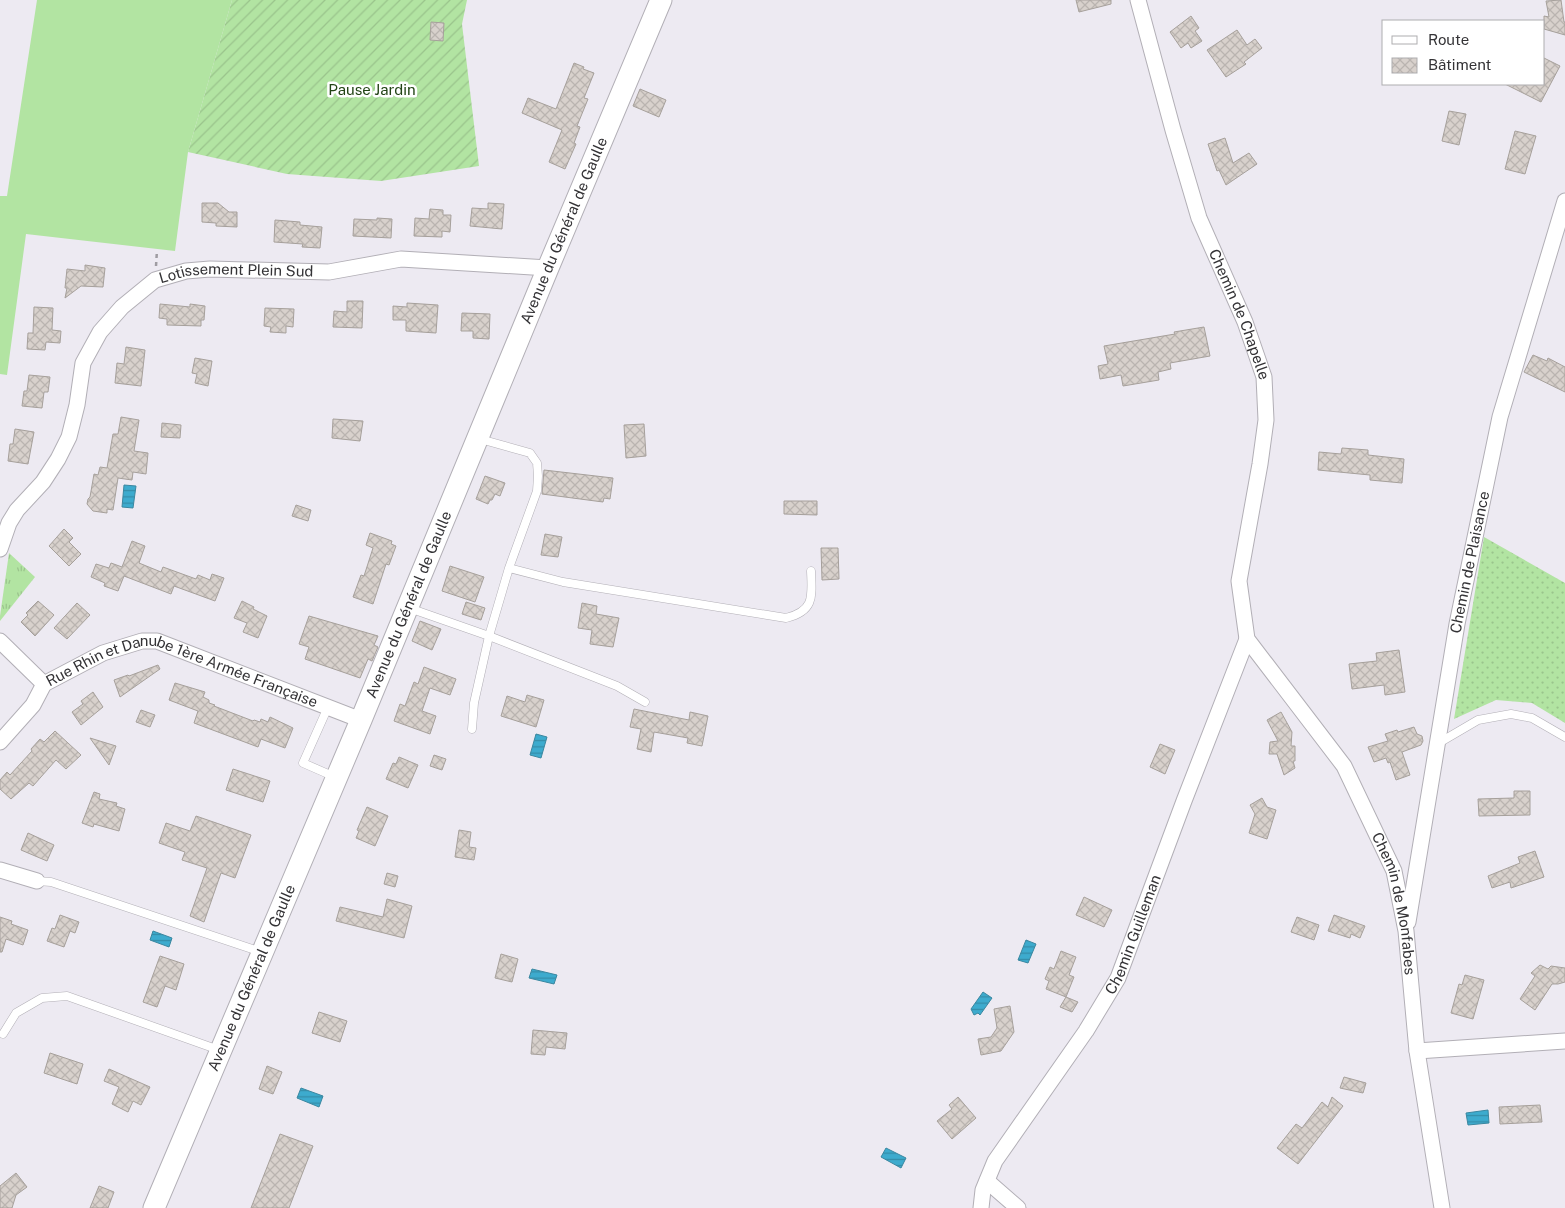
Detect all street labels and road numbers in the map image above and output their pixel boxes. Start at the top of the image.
street label: Avenue du Général de Gaulle [517,134,610,326]
street label: Chemin de Chapelle [1206,246,1273,382]
street label: Lotissement Plein Sud [157,260,314,286]
street label: Chemin de Plaisance [1447,490,1492,635]
street label: Avenue du Général de Gaulle [362,508,455,700]
street label: Rue Rhin et Danube 1ère Armée Française [37,678,329,716]
street label: Chemin de Monfabes [1369,830,1419,975]
street label: Chemin Guilleman [1101,872,1164,997]
street label: Avenue du Général de Gaulle [204,882,298,1073]

